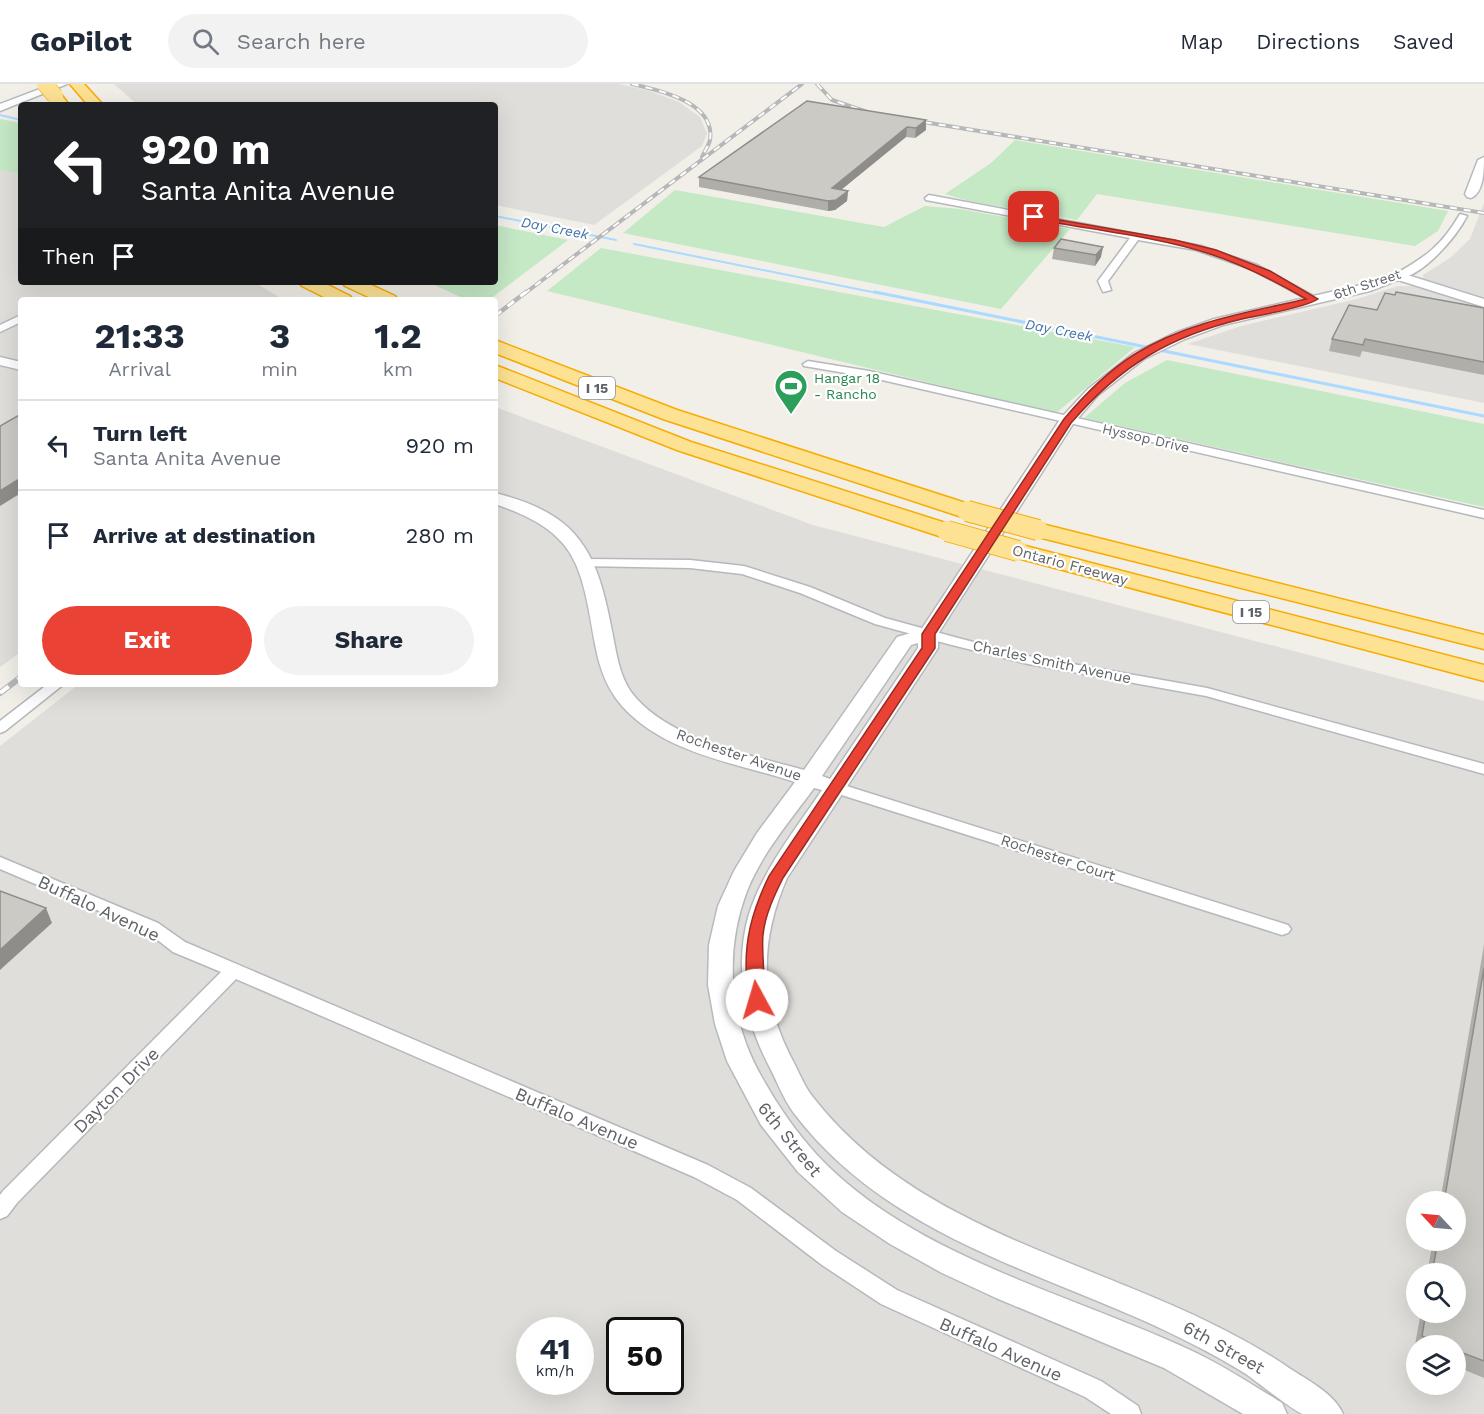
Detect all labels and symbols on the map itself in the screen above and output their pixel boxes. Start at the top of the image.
pin [1008,191,1059,242]
water label: Day Creek [520,214,590,242]
street label: 6th Street [1331,266,1403,302]
water label: Day Creek [1024,316,1094,344]
sports icon: Hangar 18 - Rancho [773,368,809,415]
place label: Hangar 18 - Rancho [814,370,880,402]
road number: I 15 [579,377,615,399]
street label: Hyssop Drive [1101,420,1191,456]
street label: Ontario Freeway [1010,541,1130,589]
road number: I 15 [1233,601,1269,623]
street label: Charles Smith Avenue [971,636,1133,688]
street label: Rochester Avenue [674,725,804,785]
street label: Rochester Court [998,831,1118,885]
street label: Buffalo Avenue [35,871,163,945]
position arrow [725,968,789,1032]
street label: Dayton Drive [69,1043,163,1137]
street label: Buffalo Avenue [512,1083,642,1153]
street label: 6th Street [754,1097,827,1181]
north arrow [1406,1191,1466,1251]
street label: Buffalo Avenue [936,1313,1066,1385]
street label: 6th Street [1180,1316,1269,1378]
speed limit sign: 50 [606,1317,684,1395]

